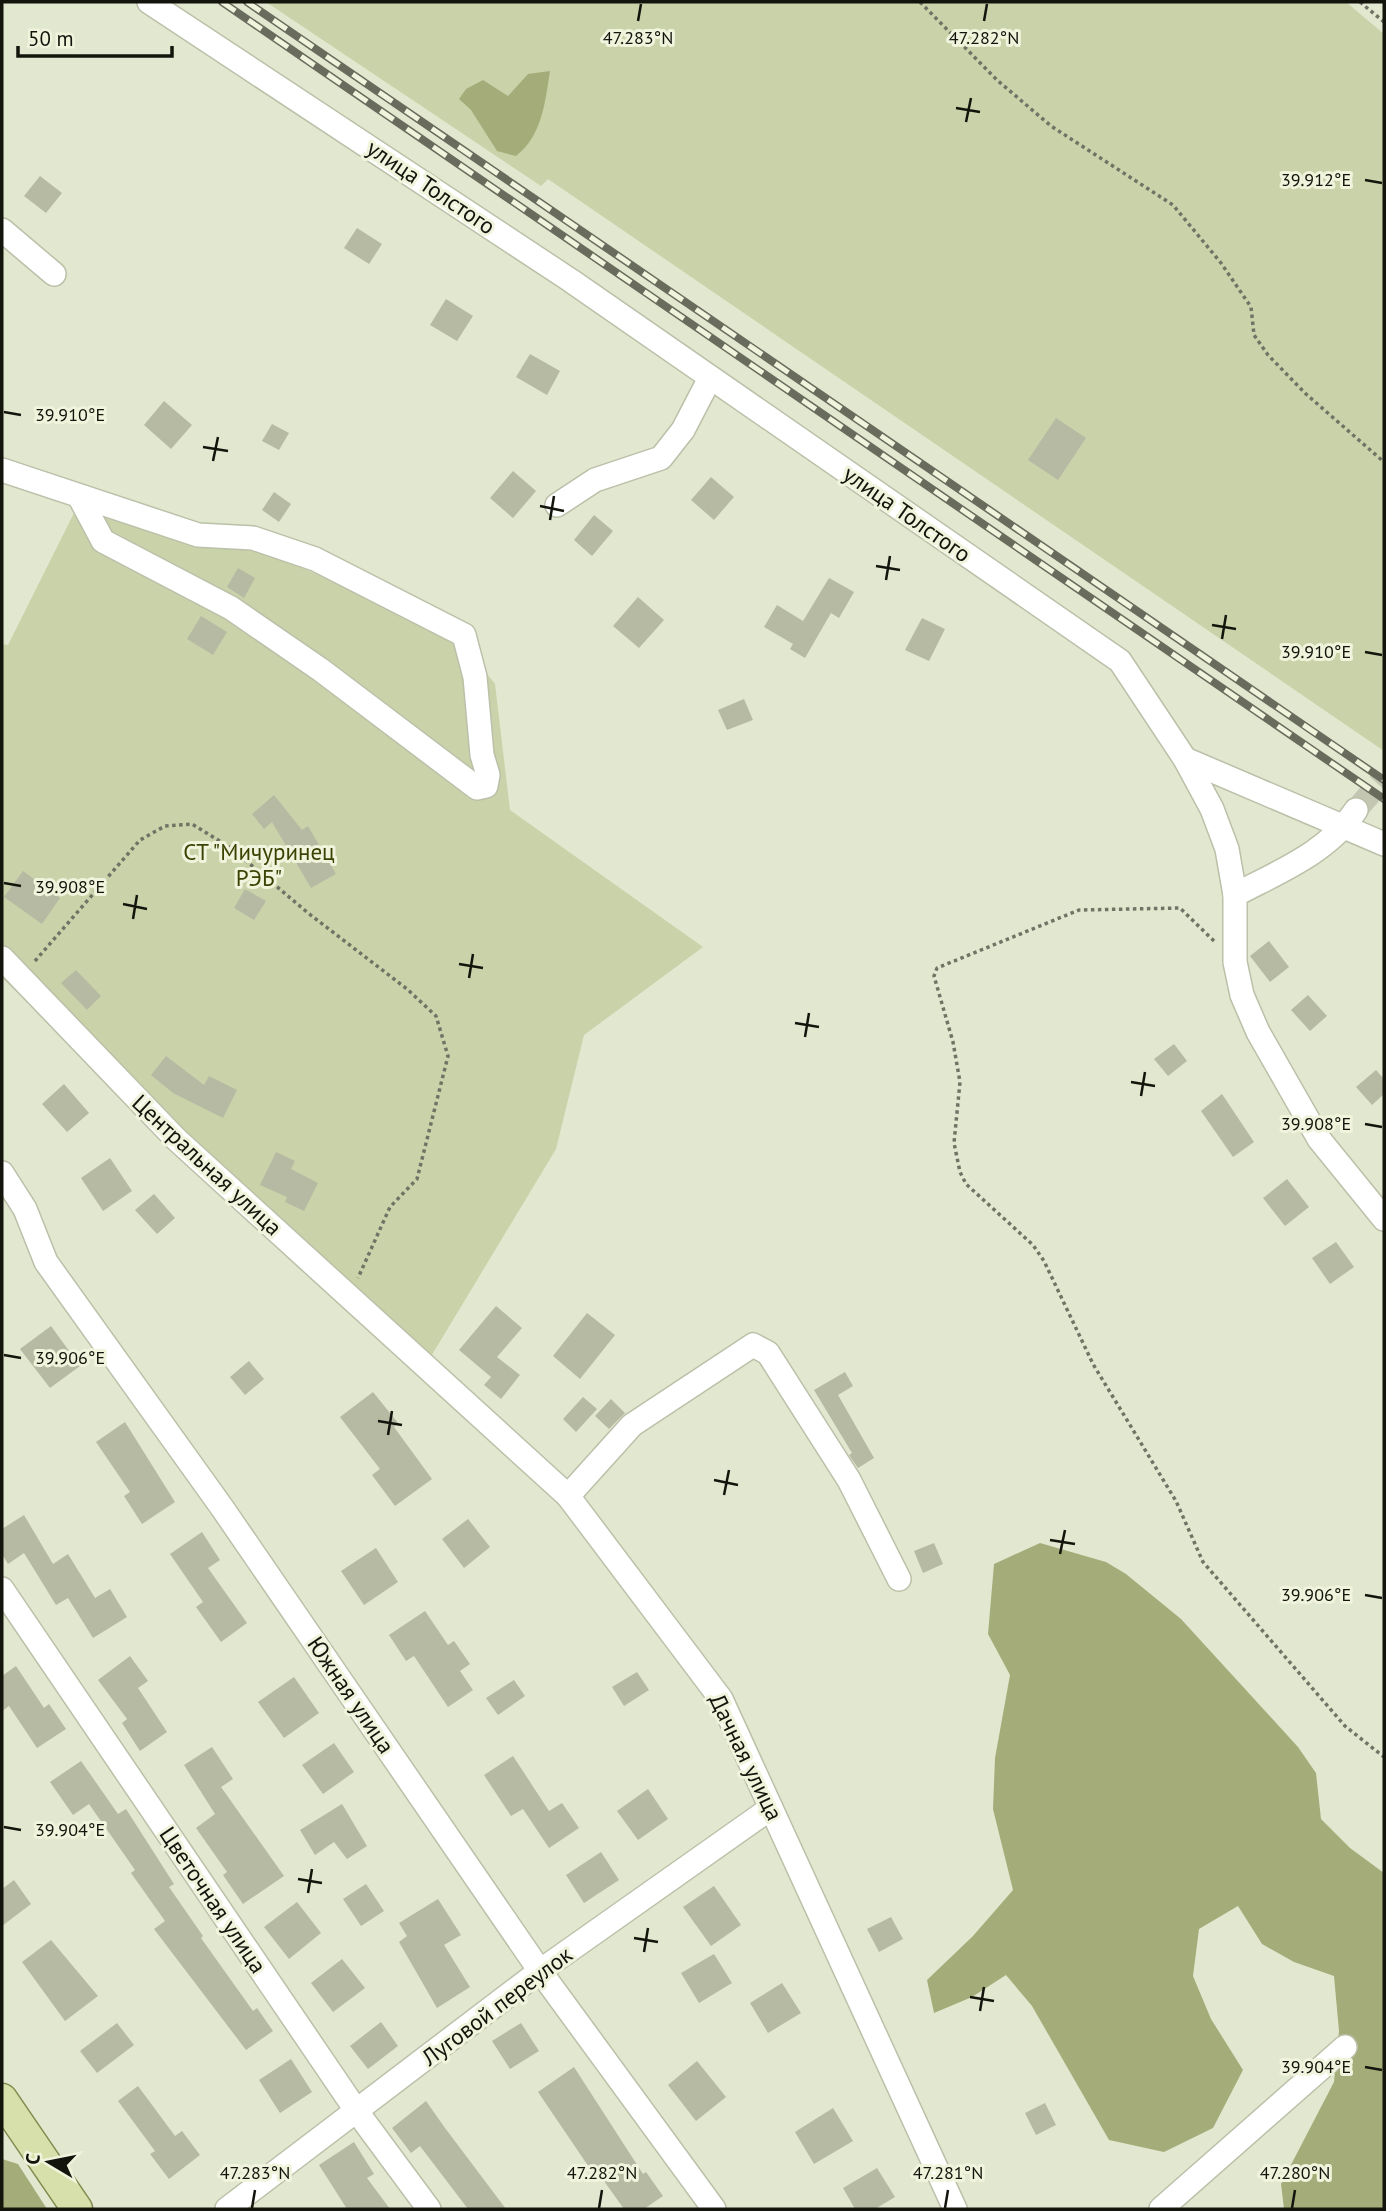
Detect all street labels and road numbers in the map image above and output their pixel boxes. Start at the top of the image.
street label: улица Толстого [361,133,501,240]
street label: улица Толстого [838,459,977,568]
street label: Центральная улица [126,1088,288,1241]
street label: Южная улица [302,1631,401,1759]
street label: Дачная улица [703,1689,790,1825]
street label: Цветочная улица [154,1821,273,1979]
street label: Луговой переулок [415,1940,578,2072]

